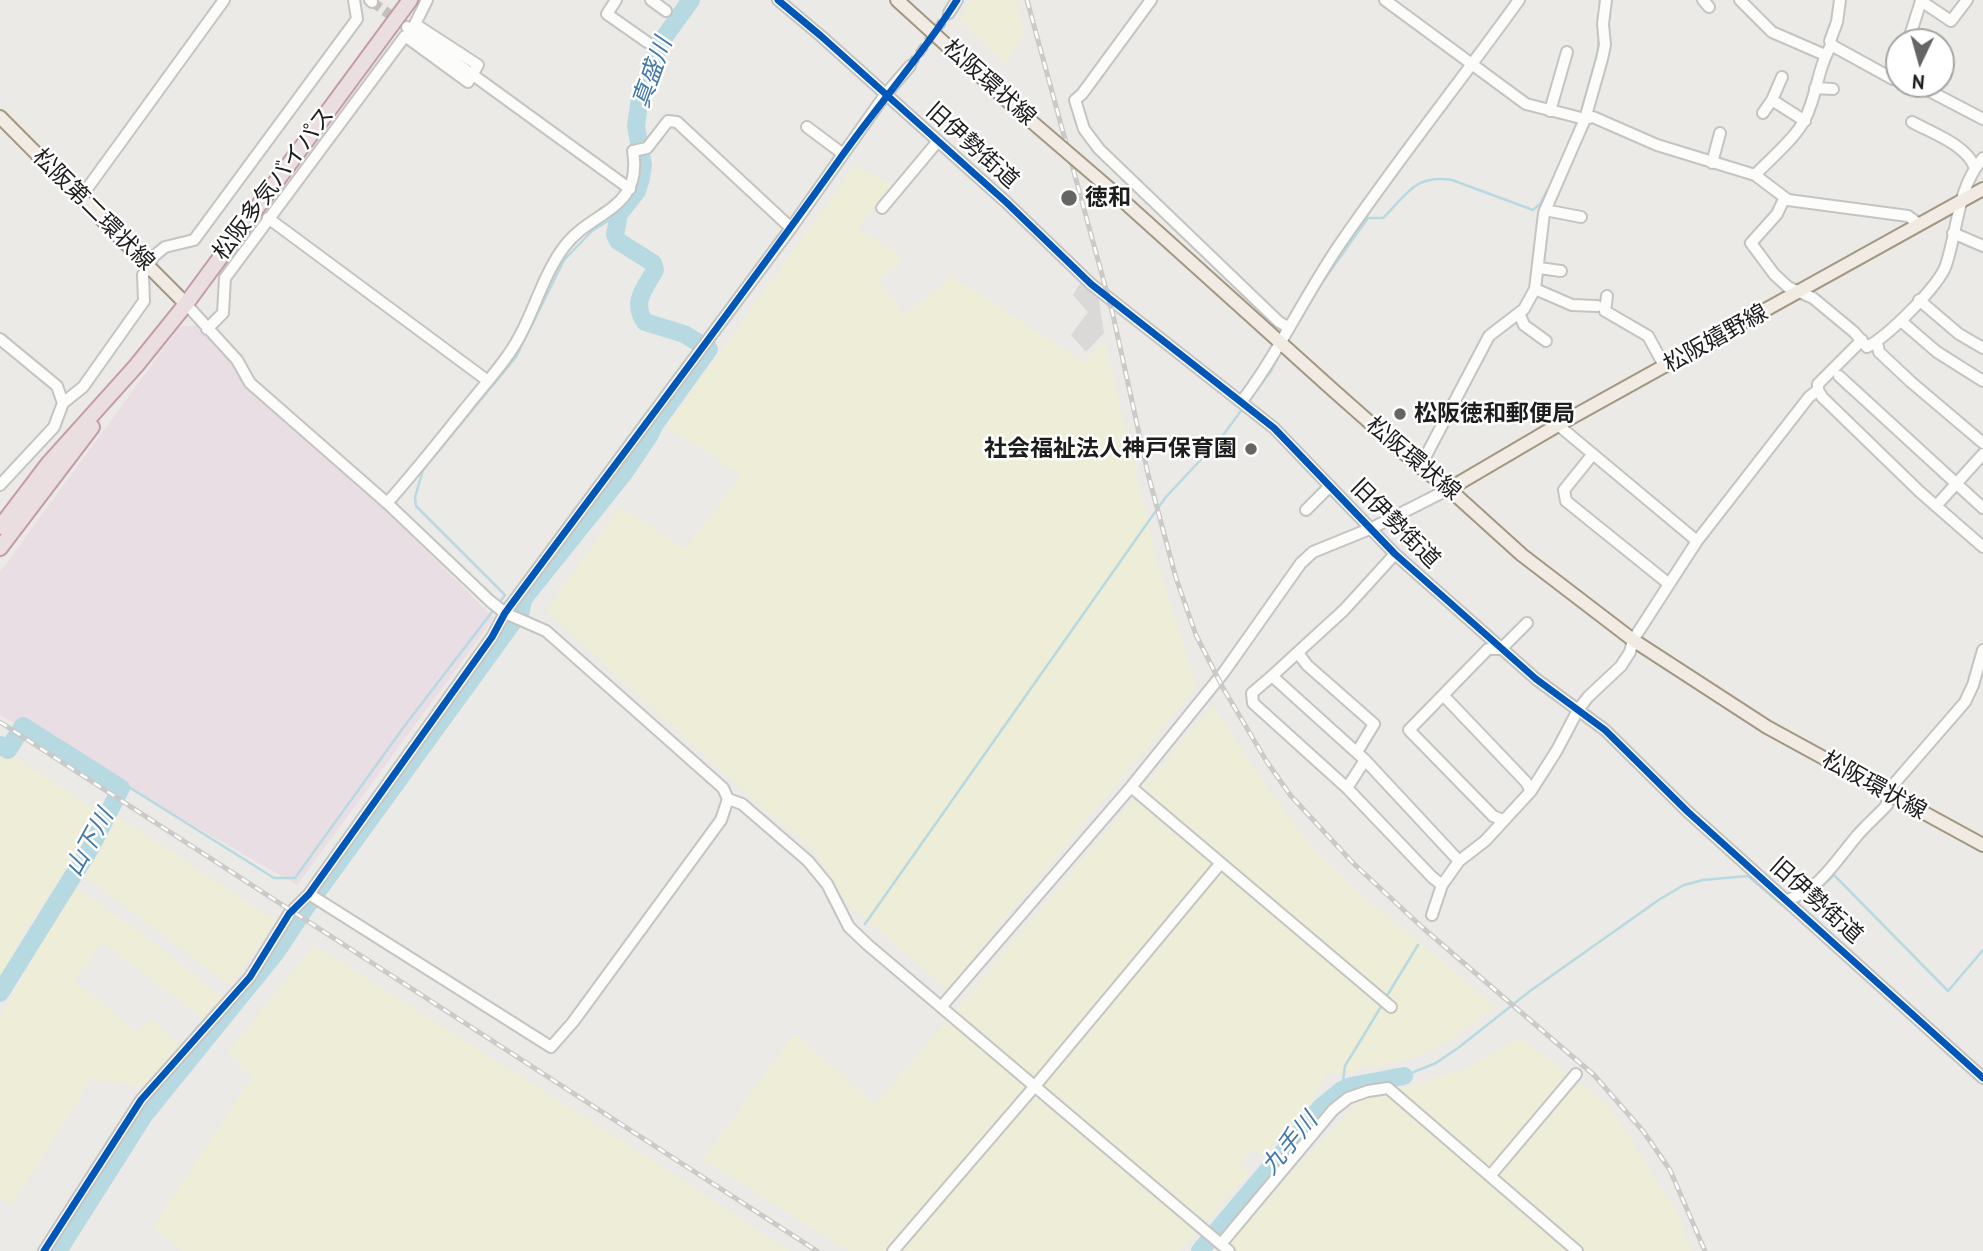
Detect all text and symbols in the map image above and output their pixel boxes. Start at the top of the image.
north arrow [1885,28,1955,98]
water label: 真盛川 [627,34,679,112]
street label: 松阪環状線 [937,34,1041,132]
text: N [1911,69,1926,94]
street label: 旧伊勢街道 [920,97,1024,195]
street label: 松阪多気バイパス [208,102,340,266]
street label: 松阪第二環状線 [26,143,160,277]
place label: 徳和 [1085,184,1131,212]
marker: 徳和 [1059,188,1079,208]
street label: 松阪嬉野線 [1659,299,1773,379]
place label: 松阪徳和郵便局 [1414,400,1575,428]
marker: 松阪徳和郵便局 [1392,406,1408,422]
street label: 松阪環状線 [1360,411,1466,507]
place label: 社会福祉法人神戸保育園 [984,435,1237,463]
marker: 社会福祉法人神戸保育園 [1243,441,1259,457]
street label: 旧伊勢街道 [1345,474,1445,574]
street label: 松阪環状線 [1817,746,1931,826]
water label: 山下川 [60,805,120,881]
street label: 旧伊勢街道 [1764,852,1868,950]
water label: 九手川 [1256,1107,1324,1181]

